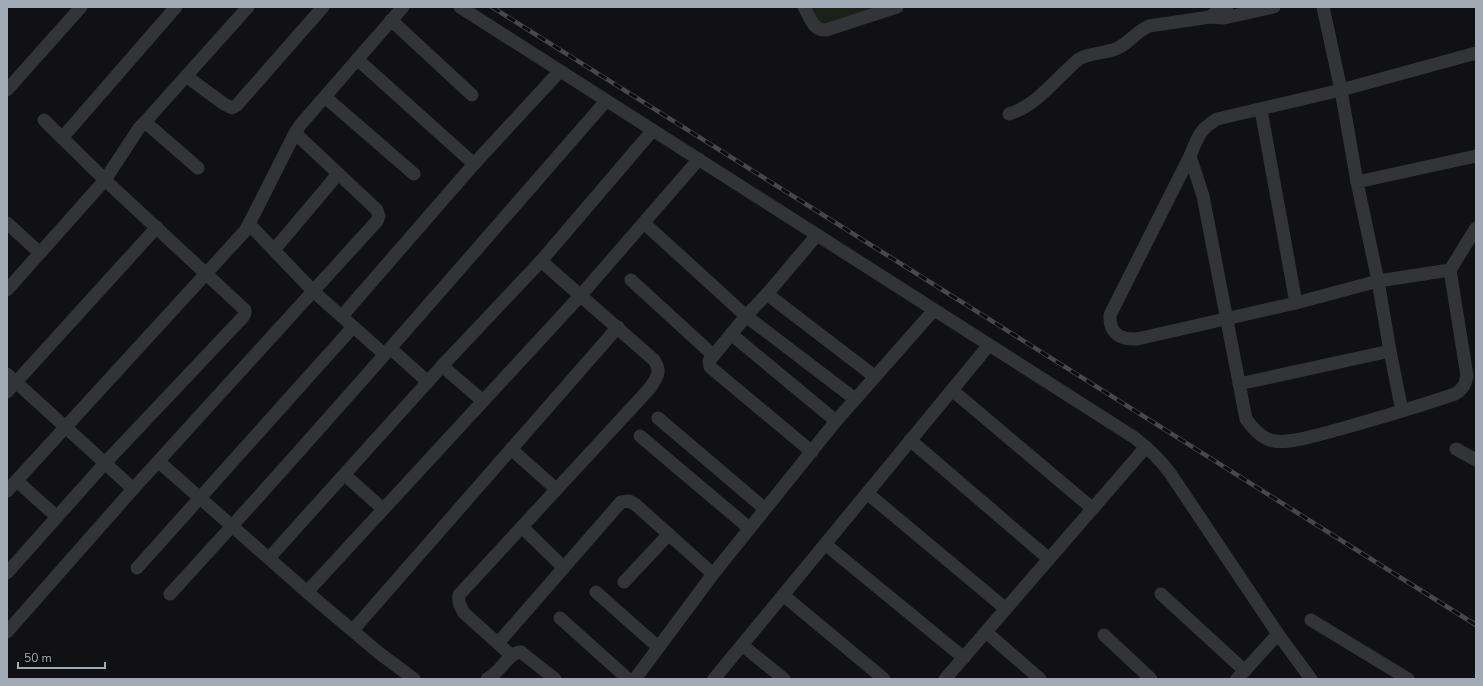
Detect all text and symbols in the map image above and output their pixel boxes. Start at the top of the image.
scale bar [18,644,105,670]
text: 50 m [24,650,52,666]

